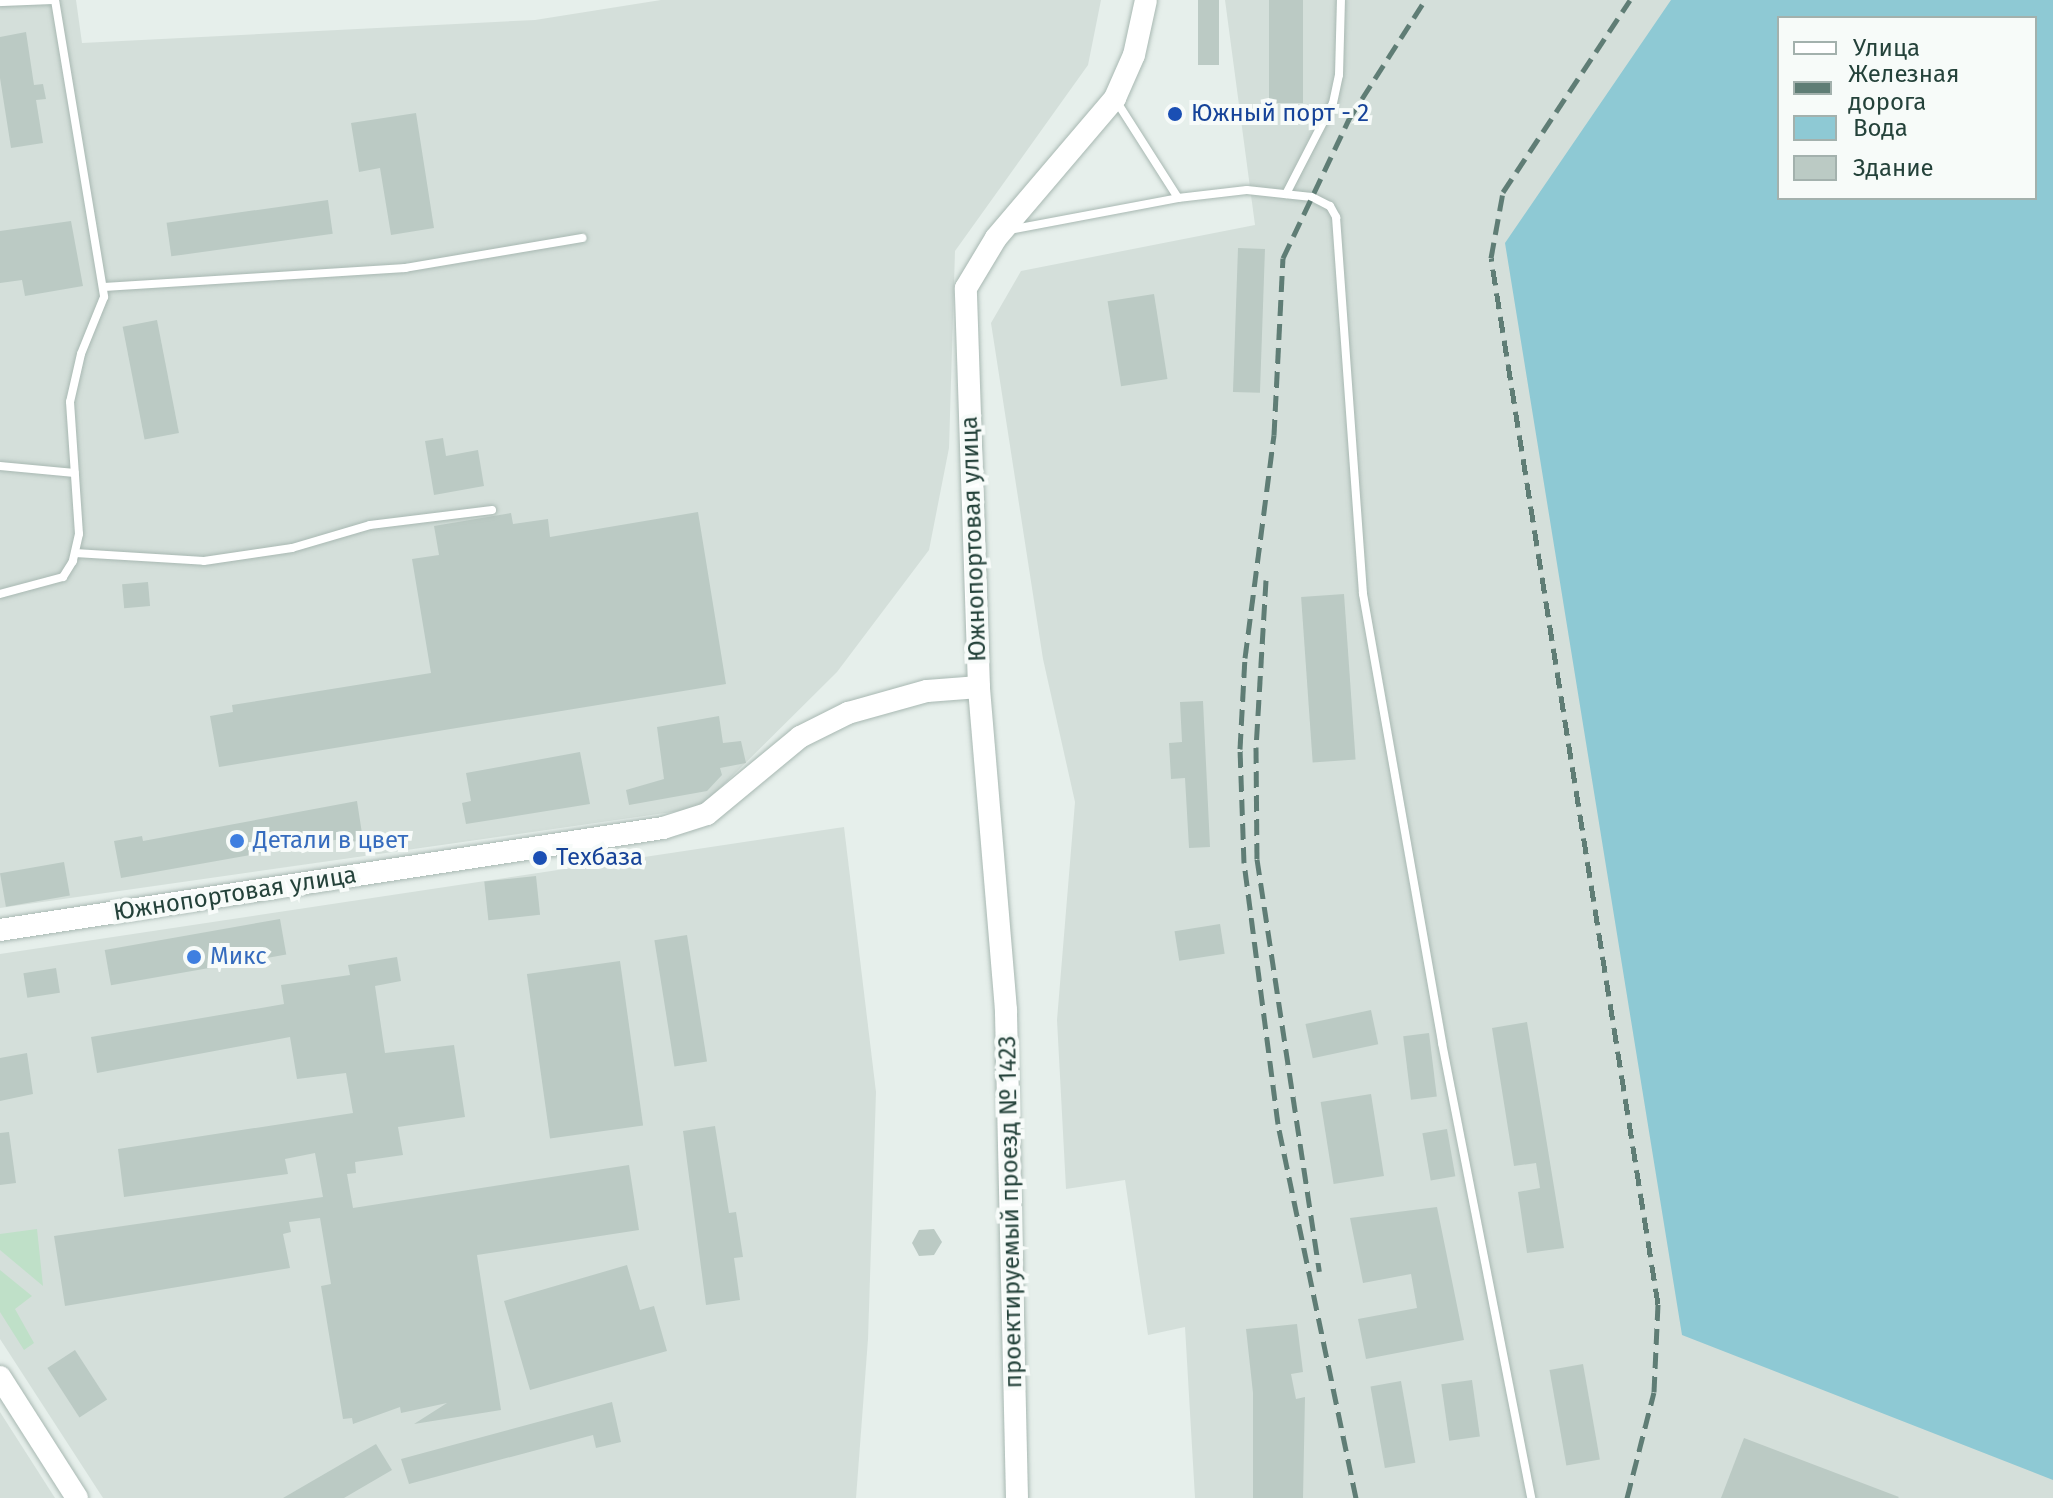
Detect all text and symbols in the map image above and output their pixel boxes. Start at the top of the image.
legend [1777,16,2037,200]
text: Улица [1853,34,1920,62]
text: Железная дорога [1848,60,1959,116]
place label: Южный порт - 2 [1191,100,1369,128]
marker: Южный порт - 2 [1166,105,1184,123]
text: Вода [1853,114,1908,142]
text: Здание [1853,154,1934,182]
street label: Южнопортовая улица [955,416,993,662]
place label: Детали в цвет [253,827,408,855]
marker: Детали в цвет [228,832,246,850]
place label: Техбаза [556,844,643,872]
marker: Техбаза [531,849,549,867]
street label: Южнопортовая улица [111,861,359,927]
place label: Микс [210,943,267,971]
marker: Микс [185,948,203,966]
street label: проектируемый проезд № 1423 [994,1035,1028,1389]

